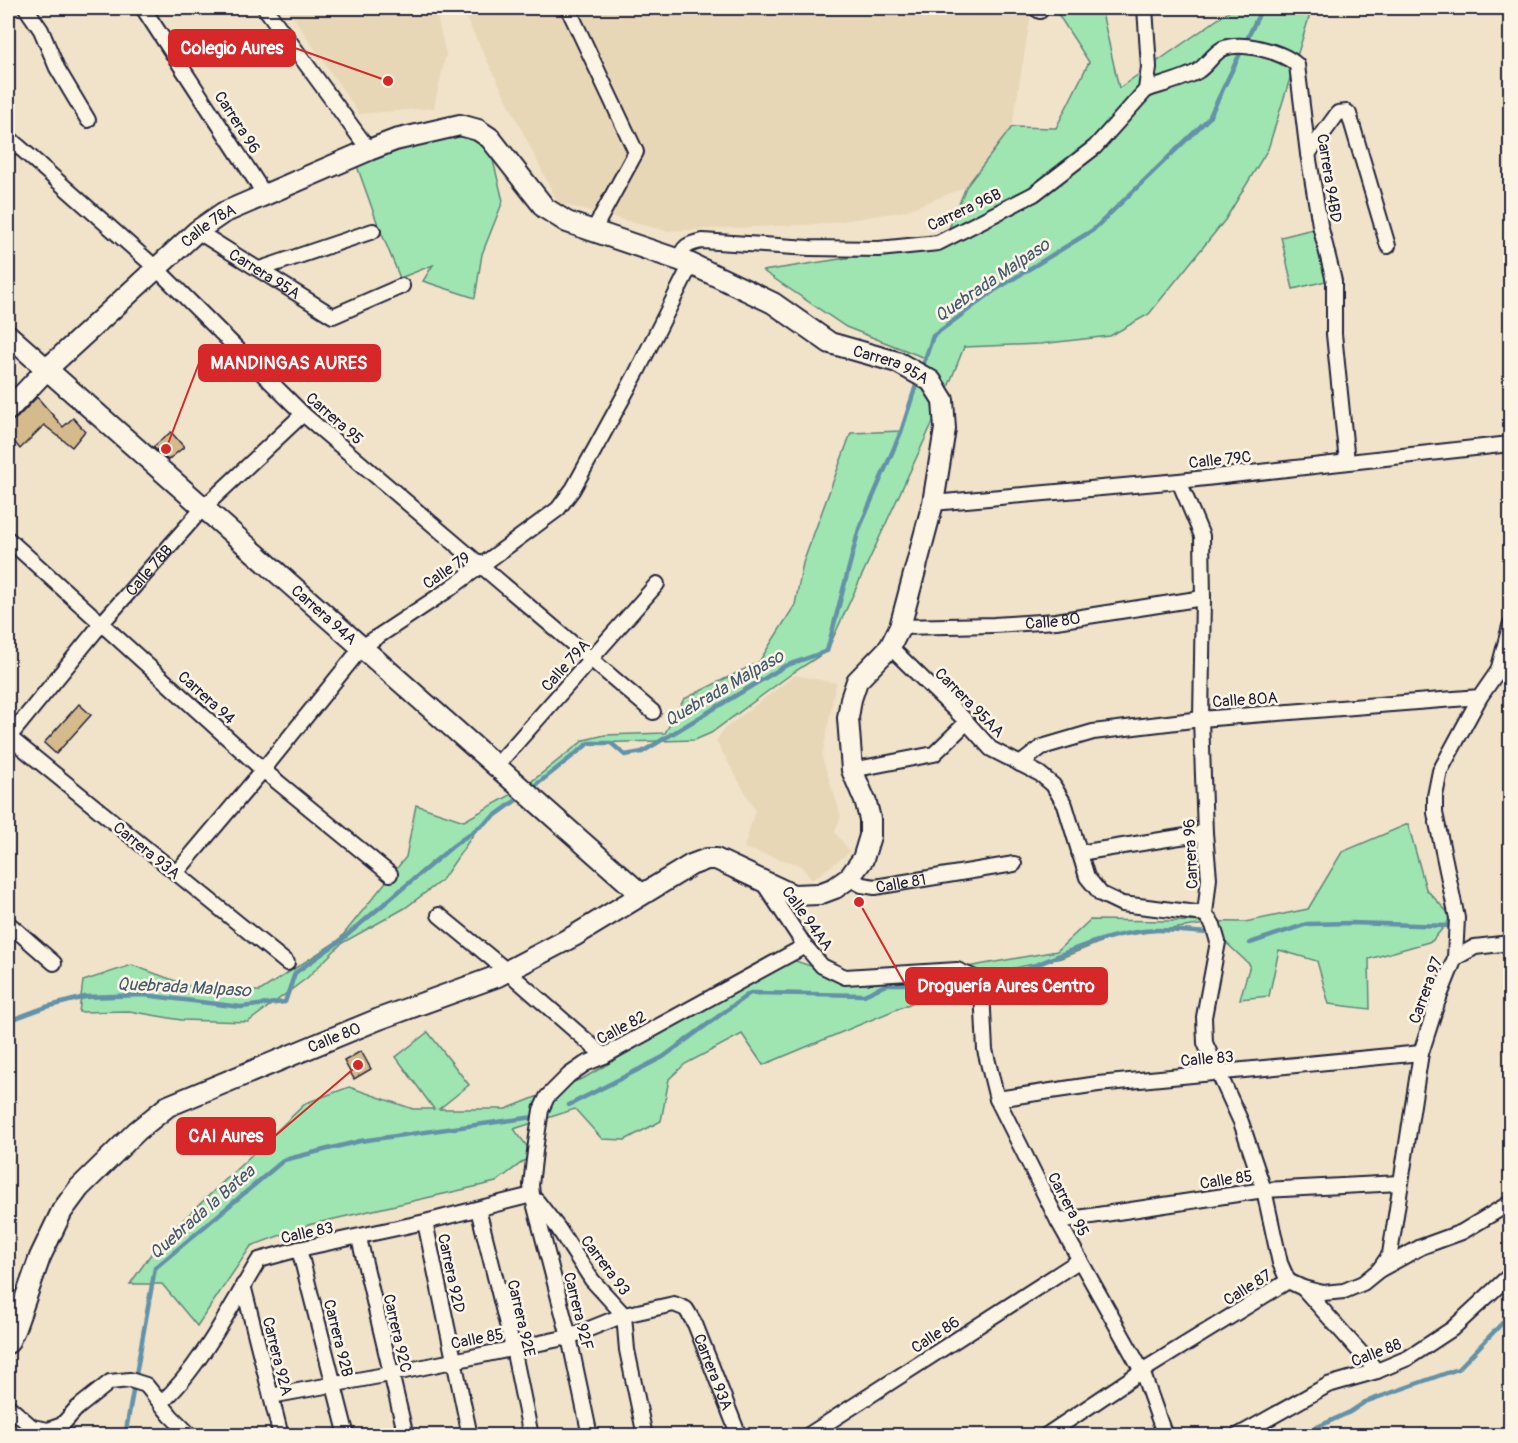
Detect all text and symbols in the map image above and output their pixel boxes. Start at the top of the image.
callout: Colegio Aures [169,30,295,66]
text: Colegio Aures [181,37,284,60]
street label: Carrera 96 [210,88,265,158]
street label: Carrera 94BD [1312,132,1346,224]
street label: Carrera 96B [924,184,1005,236]
street label: Calle 78A [177,200,239,252]
water label: Quebrada Malpaso [930,233,1055,327]
street label: Carrera 95A [225,244,304,304]
street label: Carrera 95A [851,341,932,389]
callout: MANDINGAS AURES [199,345,380,381]
text: MANDINGAS AURES [210,352,368,375]
street label: Carrera 95 [301,388,367,449]
street label: Calle 79C [1188,447,1253,473]
street label: Calle 78B [121,541,177,600]
street label: Calle 79 [419,548,474,594]
street label: Carrera 94A [287,581,361,649]
street label: Calle 80 [1025,608,1082,634]
street label: Calle 79A [537,635,594,696]
water label: Quebrada Malpaso [661,644,789,732]
street label: Carrera 95AA [930,664,1008,742]
street label: Carrera 94 [173,667,239,729]
street label: Calle 80A [1212,688,1279,712]
street label: Carrera 93A [109,818,184,884]
street label: Carrera 96 [1179,818,1203,890]
street label: Calle 81 [874,870,928,898]
street label: Calle 94AA [777,883,837,955]
street label: Carrera 97 [1405,954,1447,1026]
callout: Droguería Aures Centro [906,968,1107,1004]
water label: Quebrada Malpaso [117,973,253,1003]
text: Droguería Aures Centro [917,975,1095,998]
street label: Calle 82 [593,1007,650,1049]
street label: Calle 80 [305,1018,364,1058]
street label: Calle 83 [1180,1047,1235,1071]
callout: CAI Aures [177,1118,275,1154]
text: CAI Aures [189,1125,264,1148]
water label: Quebrada la Batea [145,1159,261,1265]
street label: Calle 85 [1198,1166,1254,1194]
street label: Carrera 95 [1043,1169,1093,1240]
street label: Calle 83 [279,1218,335,1248]
street label: Carrera 92D [433,1232,469,1314]
street label: Carrera 93 [576,1232,634,1300]
street label: Calle 87 [1220,1265,1276,1310]
street label: Carrera 92F [559,1270,597,1353]
street label: Carrera 92E [502,1278,540,1359]
street label: Carrera 92C [378,1292,416,1375]
street label: Carrera 92B [319,1297,357,1379]
street label: Calle 86 [908,1312,963,1358]
street label: Carrera 92A [258,1315,296,1398]
street label: Calle 85 [449,1324,505,1354]
street label: Carrera 93A [689,1331,737,1413]
street label: Calle 88 [1348,1334,1404,1372]

